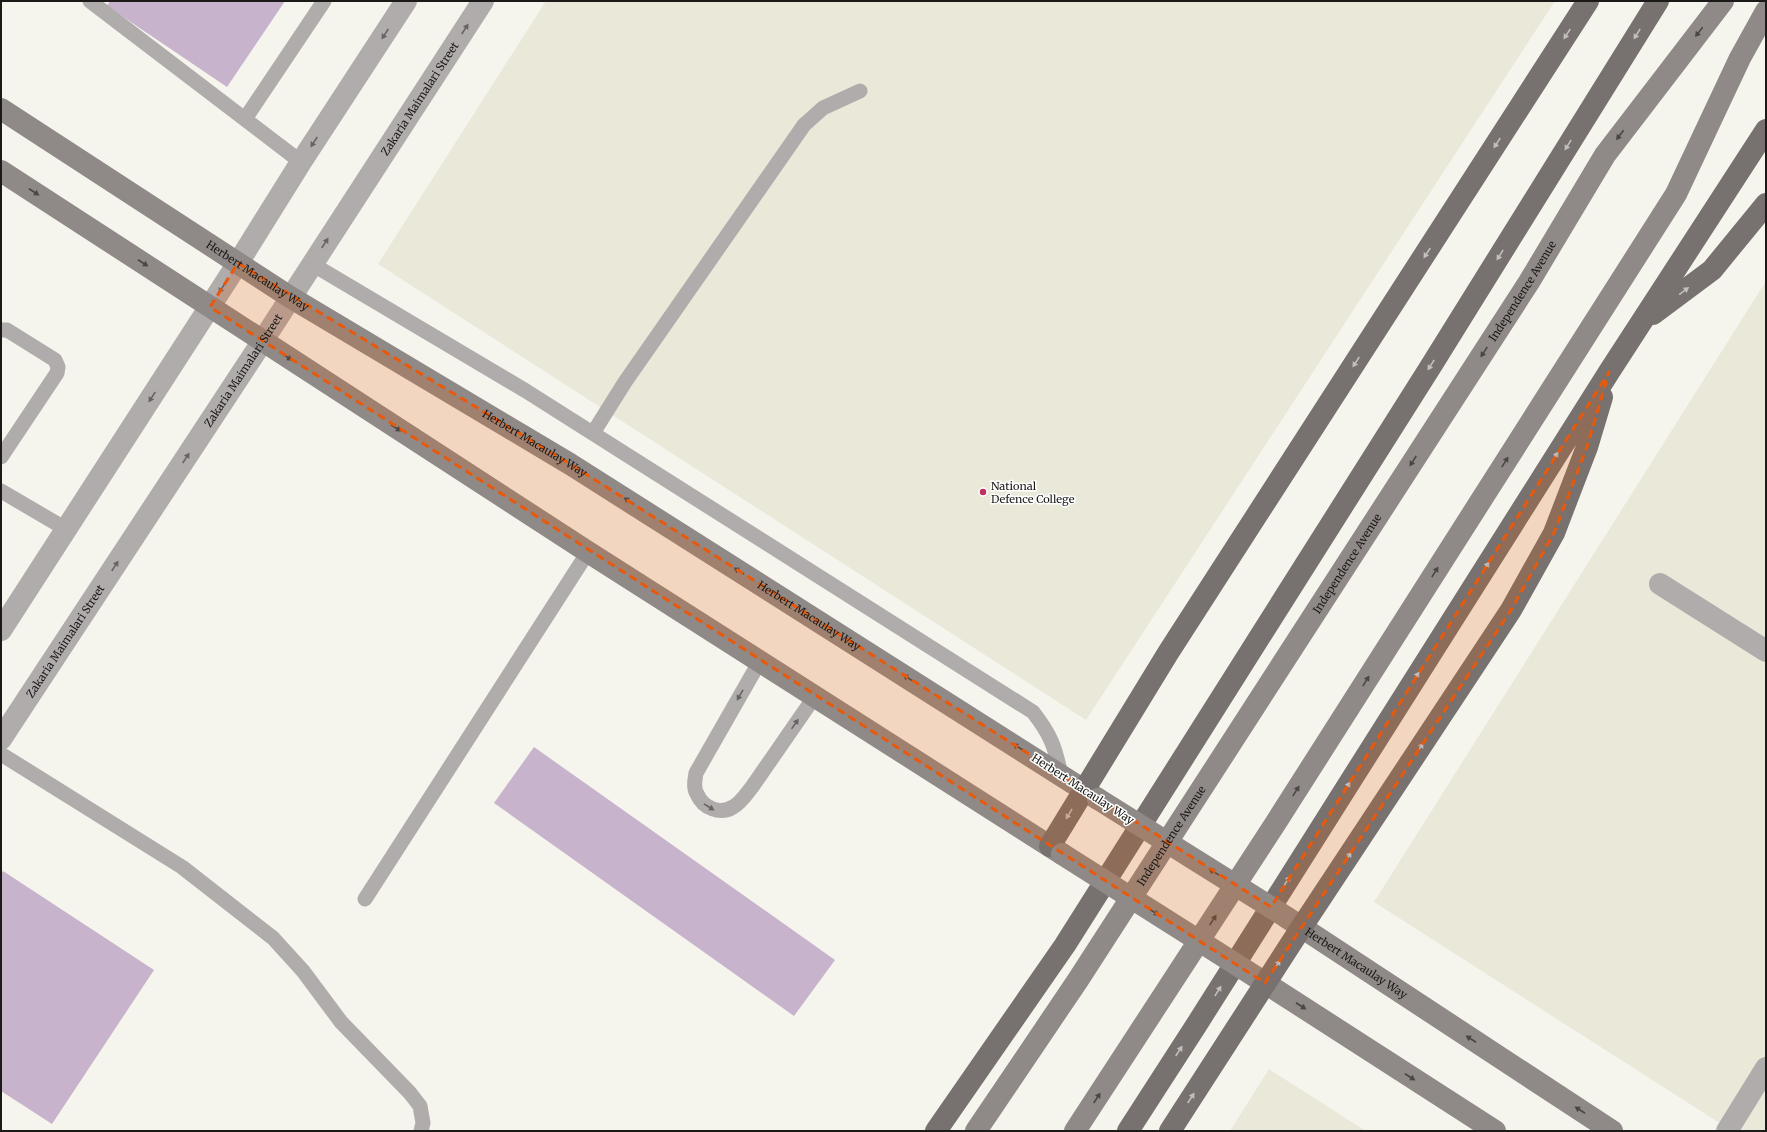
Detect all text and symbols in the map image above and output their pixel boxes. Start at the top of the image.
one-way arrow [461,23,469,34]
one-way arrow [1694,26,1703,37]
one-way arrow [381,28,389,39]
one-way arrow [1564,28,1571,40]
one-way arrow [1633,29,1641,39]
street label: Zakaria Maimalari Street [378,39,462,158]
one-way arrow [1616,129,1624,140]
one-way arrow [310,137,318,147]
one-way arrow [1494,137,1501,149]
one-way arrow [1565,139,1572,150]
one-way arrow [28,189,40,196]
street label: Herbert Macaulay Way [204,237,312,314]
one-way arrow [321,238,329,248]
street label: Independence Avenue [1486,238,1559,344]
one-way arrow [1423,248,1431,258]
one-way arrow [1496,249,1503,261]
one-way arrow [137,260,148,267]
one-way arrow [219,282,226,294]
one-way arrow [1678,287,1689,296]
street label: Zakaria Maimalari Street [201,311,286,430]
one-way arrow [1480,347,1488,357]
one-way arrow [281,354,293,361]
one-way arrow [1353,356,1360,368]
one-way arrow [1427,360,1435,370]
one-way arrow [148,392,156,402]
street label: Herbert Macaulay Way [480,406,590,480]
one-way arrow [391,424,401,432]
one-way arrow [1552,451,1559,463]
one-way arrow [182,453,190,463]
one-way arrow [1410,455,1417,467]
one-way arrow [1501,457,1509,467]
place label: National Defence College [991,479,1075,506]
marker: National Defence College [978,487,988,497]
one-way arrow [623,498,635,505]
street label: Independence Avenue [1310,511,1385,616]
one-way arrow [111,561,119,572]
one-way arrow [1482,562,1490,572]
one-way arrow [1432,566,1439,578]
one-way arrow [734,567,744,575]
street label: Herbert Macaulay Way [755,578,864,654]
street label: Zakaria Maimalari Street [23,581,108,700]
one-way arrow [1413,671,1420,683]
one-way arrow [903,674,913,682]
one-way arrow [1362,676,1369,687]
one-way arrow [737,689,744,701]
one-way arrow [791,719,799,729]
one-way arrow [1416,743,1424,753]
one-way arrow [1012,744,1024,751]
street label: Herbert Macaulay Way [1029,751,1137,828]
one-way arrow [1343,781,1351,792]
street label: Independence Avenue [1134,783,1209,888]
one-way arrow [1292,786,1300,796]
one-way arrow [704,803,715,810]
one-way arrow [1066,808,1073,820]
one-way arrow [1344,851,1352,862]
one-way arrow [1209,868,1220,876]
one-way arrow [1283,876,1291,886]
one-way arrow [1149,908,1159,916]
one-way arrow [1209,914,1217,925]
street label: Herbert Macaulay Way [1302,924,1411,1002]
one-way arrow [1273,960,1281,970]
one-way arrow [1214,985,1221,997]
one-way arrow [1296,1002,1306,1010]
one-way arrow [1465,1035,1477,1042]
one-way arrow [1176,1045,1183,1057]
one-way arrow [1404,1073,1416,1080]
one-way arrow [1188,1092,1195,1104]
one-way arrow [1093,1093,1101,1104]
one-way arrow [1575,1106,1585,1114]

